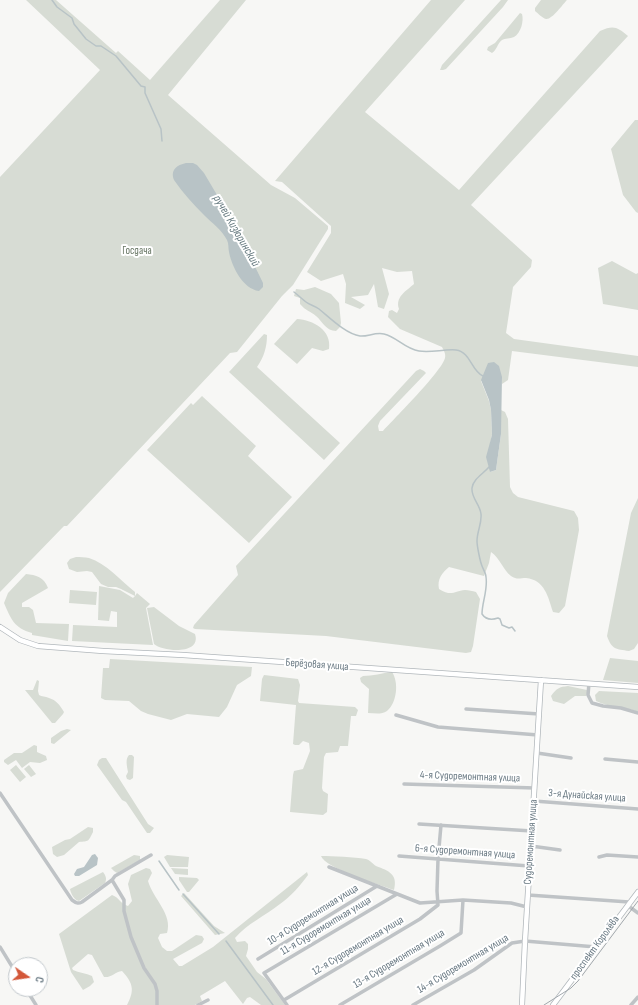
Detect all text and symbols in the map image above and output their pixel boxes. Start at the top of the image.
water label: ручей Кизюринский [210,193,262,269]
park label: Госдача [122,244,152,258]
street label: Берёзовая улица [285,656,349,674]
street label: 4-я Судоремонтная улица [420,769,520,785]
street label: 3-я Дунайская улица [548,787,626,805]
street label: Судоремонтная улица [521,799,541,885]
street label: 6-я Судоремонтная улица [414,842,516,862]
street label: 10-я Судоремонтная улица [265,882,361,948]
street label: 11-я Судоремонтная улица [278,894,374,958]
street label: проспект Королёва [567,913,623,983]
street label: 12-я Судоремонтная улица [310,914,406,978]
street label: 13-я Судоремонтная улица [351,927,447,991]
street label: 14-я Судоремонтная улица [415,932,511,996]
north arrow [8,957,48,997]
text: С [32,975,46,984]

